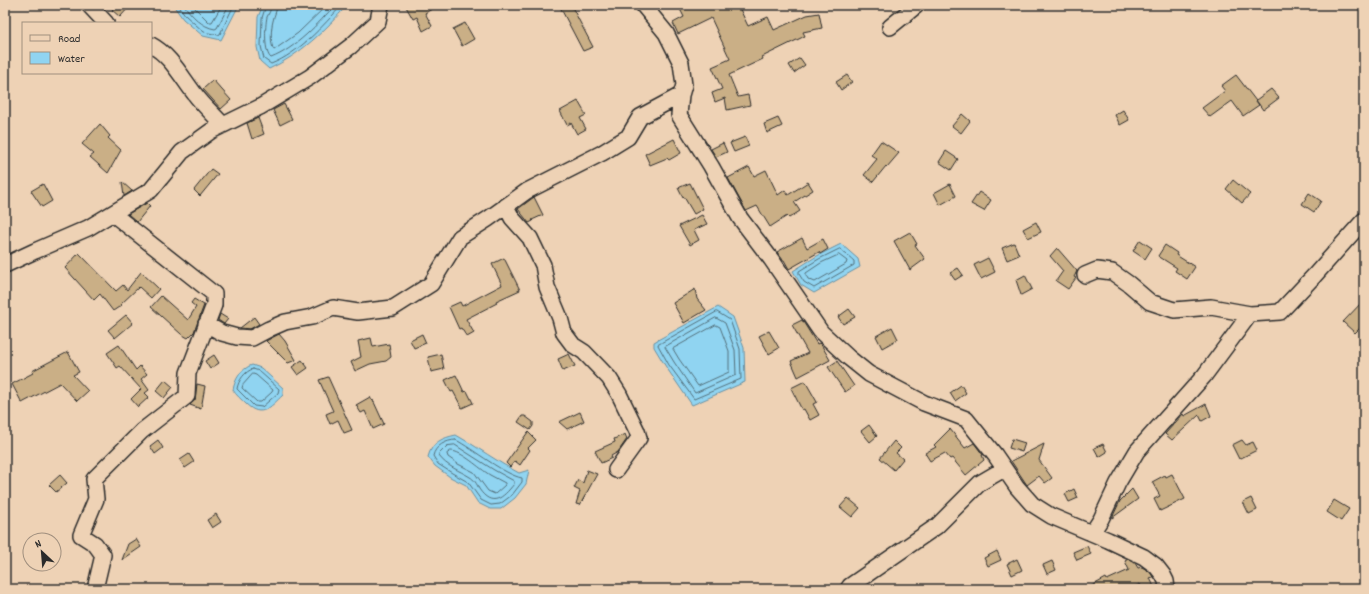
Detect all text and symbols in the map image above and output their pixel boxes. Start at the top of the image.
legend [22,22,152,74]
text: Road [58,31,80,48]
text: Water [58,51,85,68]
north arrow [22,532,62,572]
text: N [33,536,45,553]

